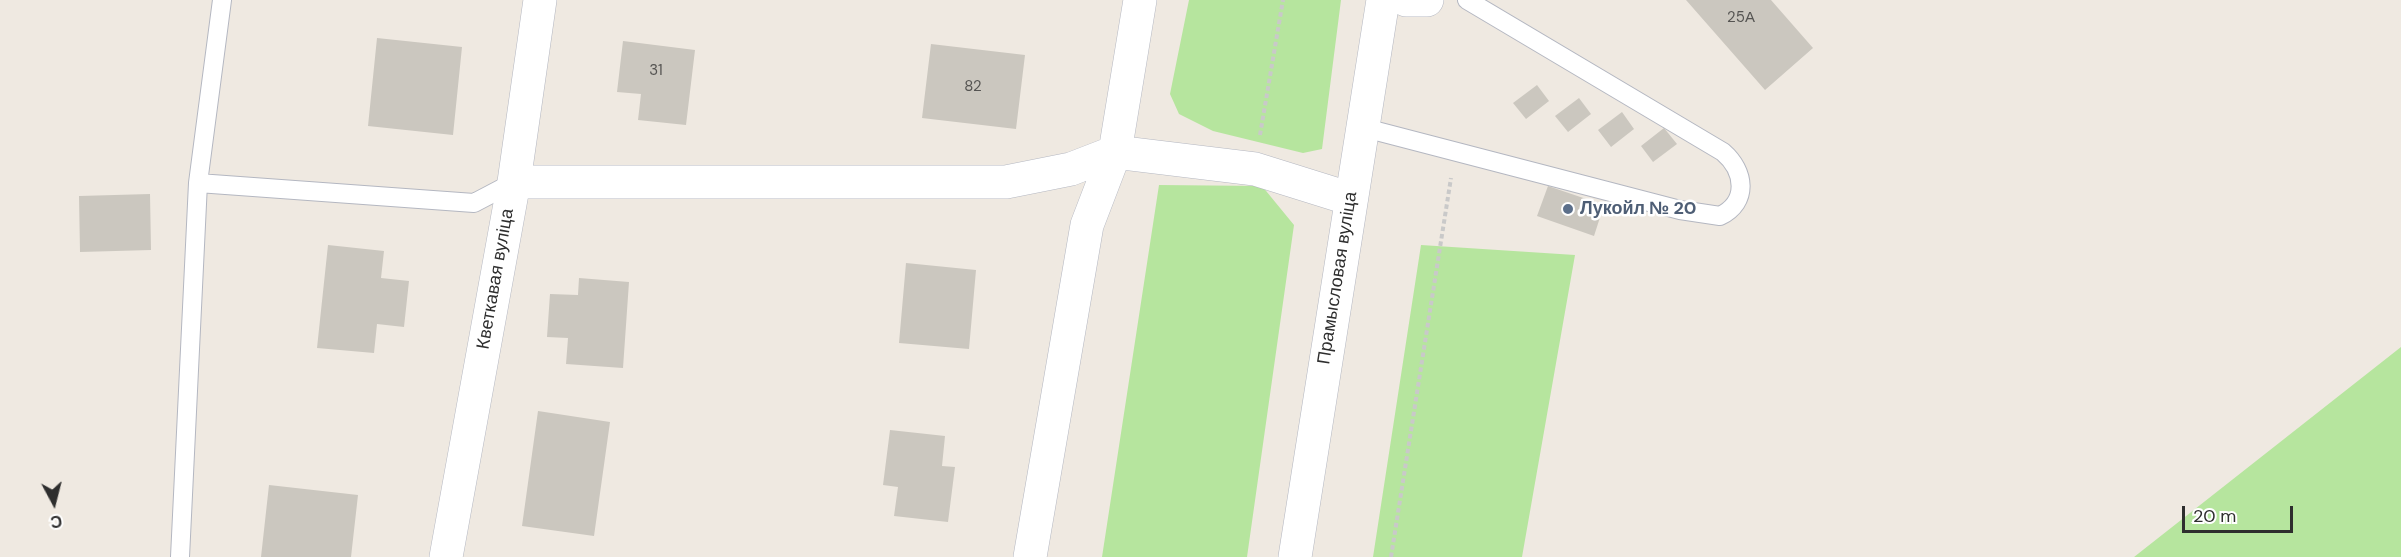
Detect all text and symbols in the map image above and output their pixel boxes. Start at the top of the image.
house number: 25А [1727,9,1755,27]
house number: 31 [649,62,663,80]
house number: 82 [964,78,982,96]
street label: Прамысловая вуліца [1314,190,1362,366]
place label: Лукойл № 20 [1580,198,1696,220]
marker: Лукойл № 20 [1561,202,1575,216]
street label: Кветкавая вуліца [473,207,519,351]
north arrow [24,473,84,533]
scale bar [2185,494,2296,532]
text: 20 m [2193,504,2236,528]
text: С [49,510,63,532]

